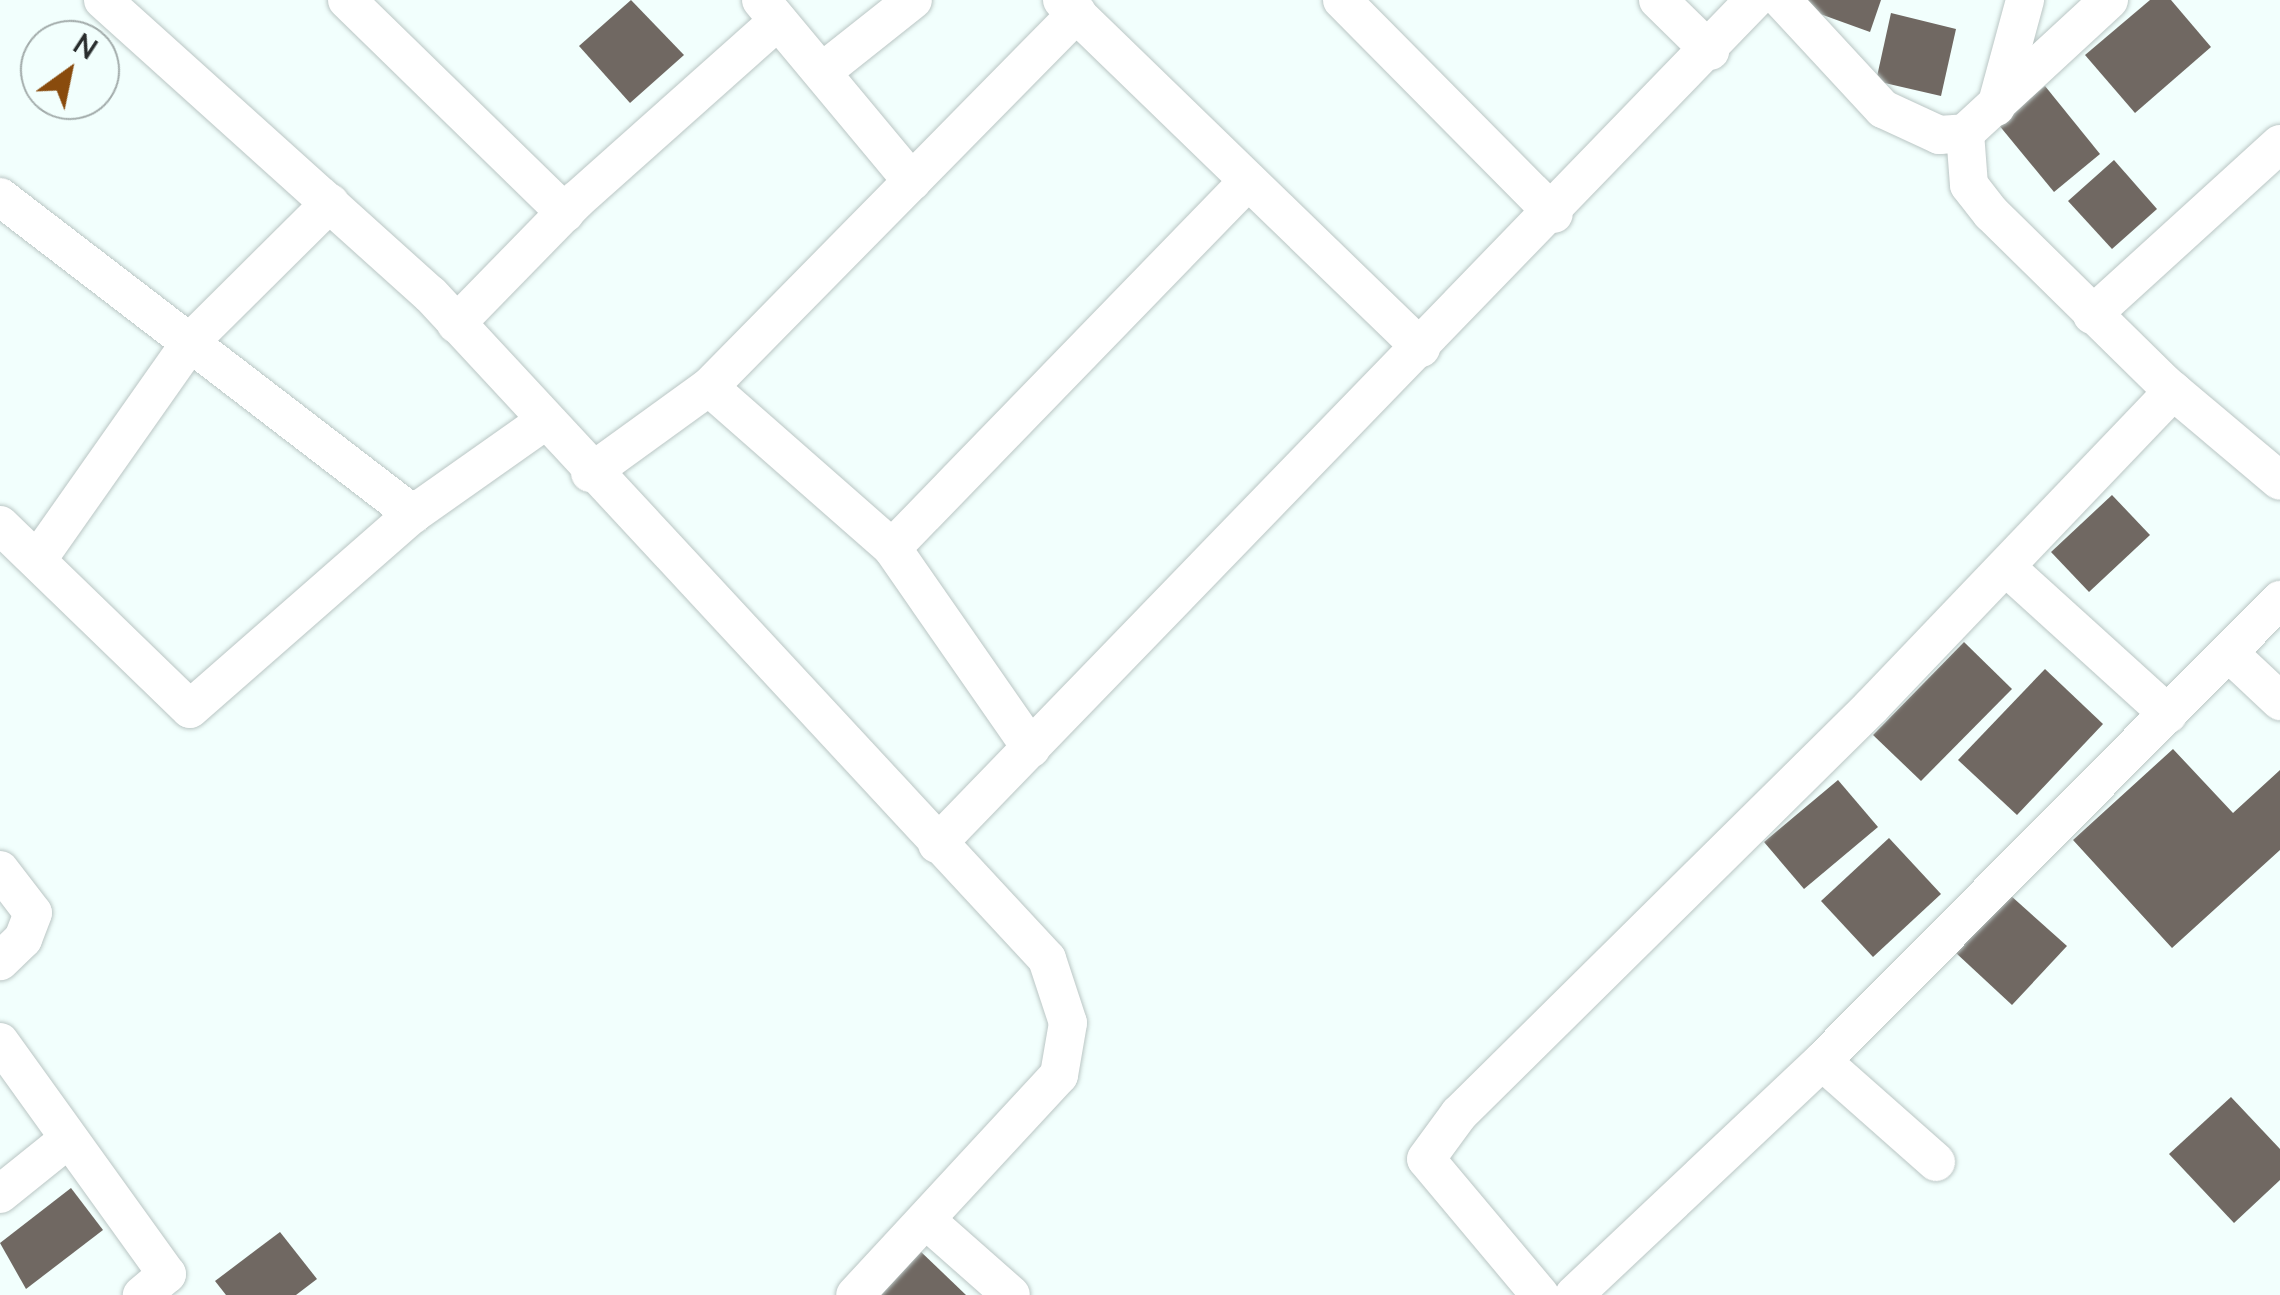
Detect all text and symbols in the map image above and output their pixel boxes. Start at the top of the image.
north arrow [20,20,120,120]
text: N [67,26,104,67]

